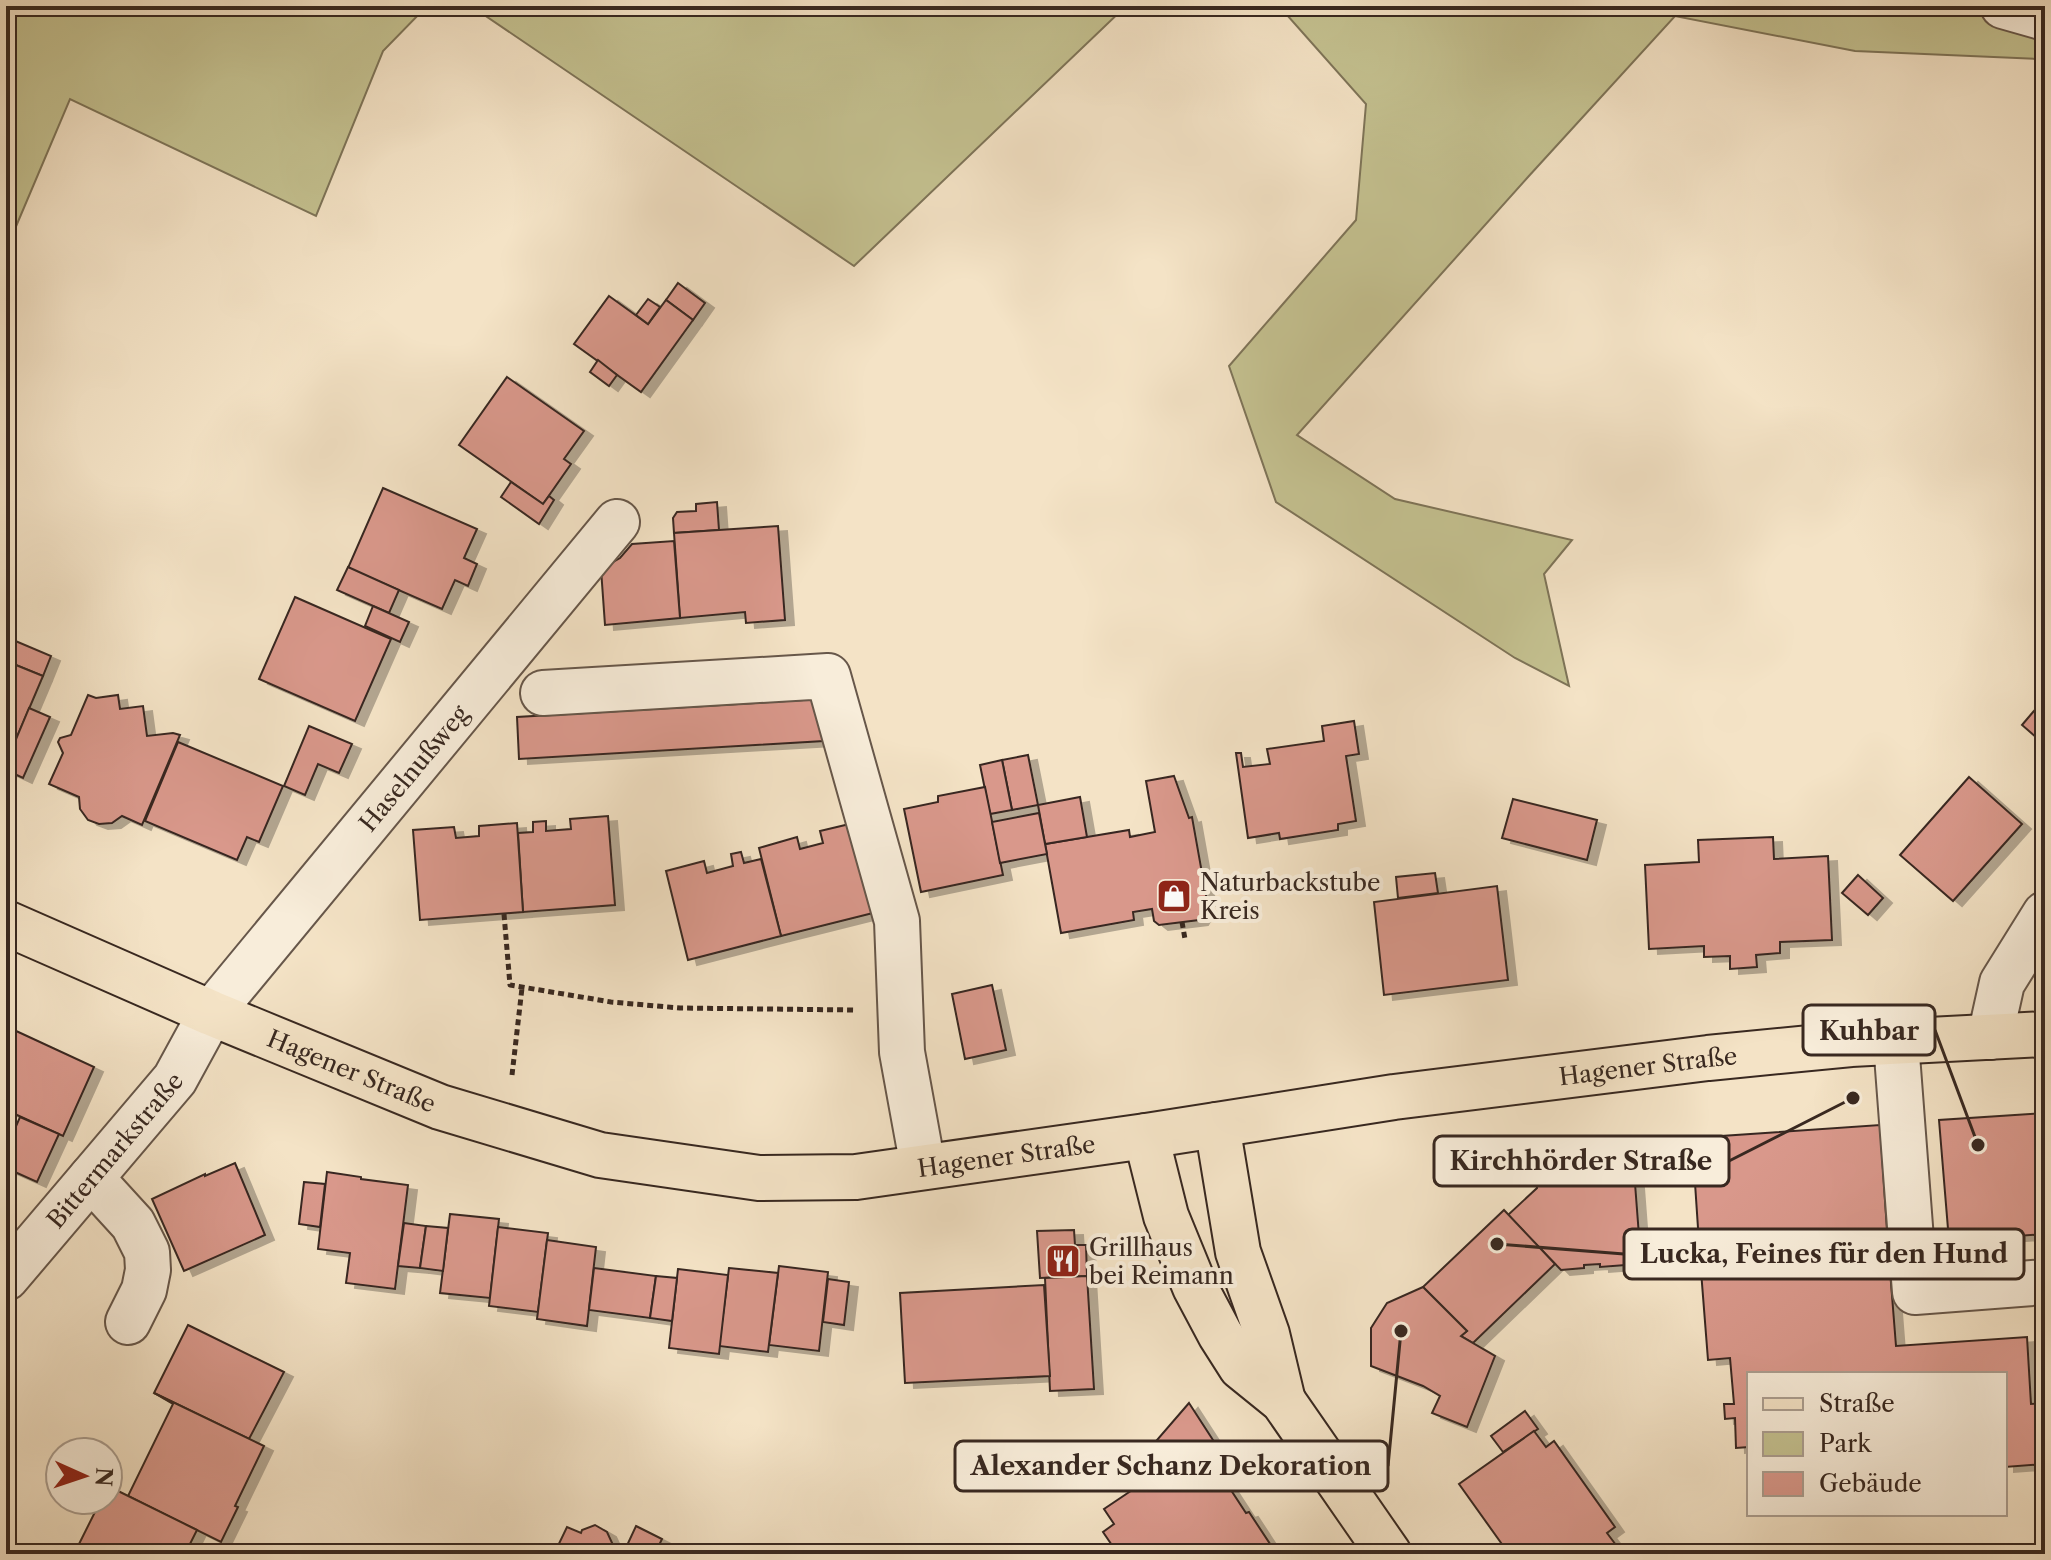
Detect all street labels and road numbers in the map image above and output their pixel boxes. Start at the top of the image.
street label: Haselnußweg [353,699,474,837]
street label: Hagener Straße [263,1023,440,1118]
street label: Hagener Straße [1557,1041,1738,1091]
street label: Bittermarkstraße [41,1066,189,1234]
street label: Hagener Straße [916,1129,1097,1183]

